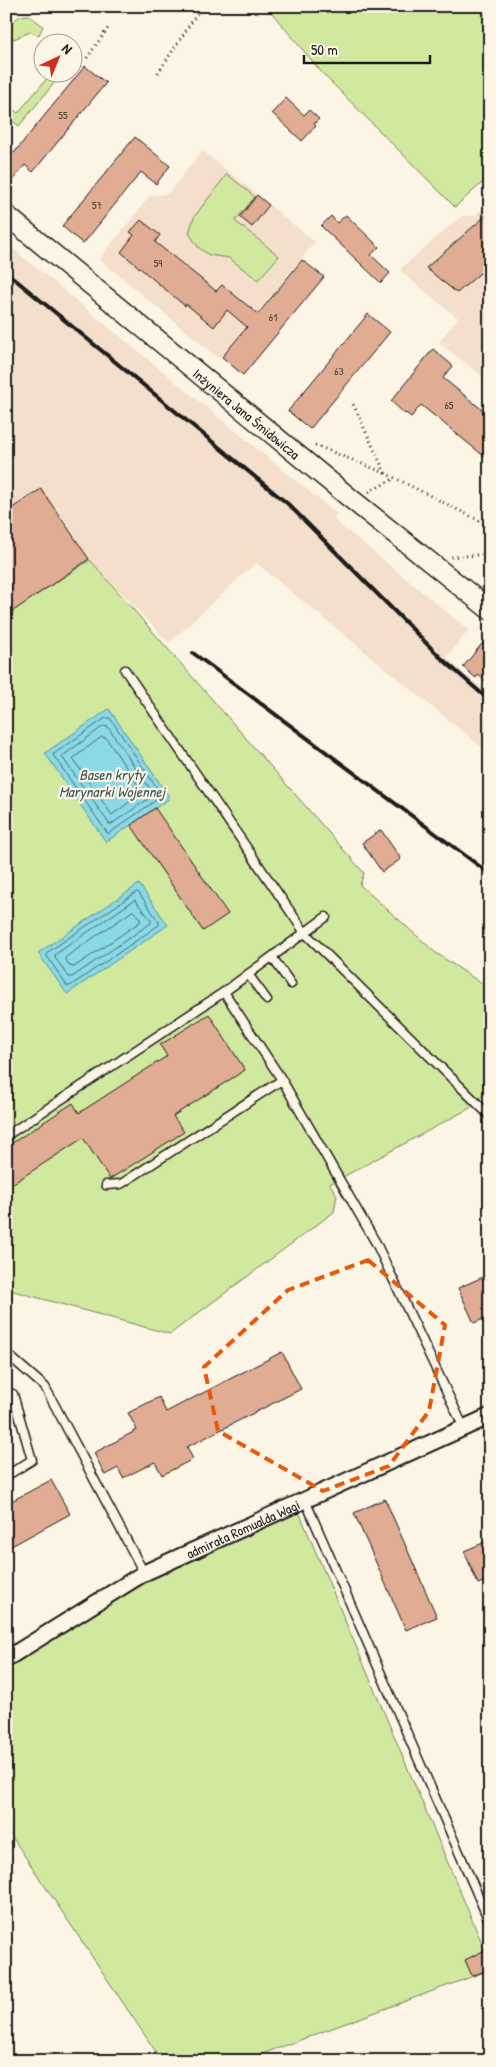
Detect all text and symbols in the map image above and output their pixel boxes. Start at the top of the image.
north arrow [32,32,82,82]
scale bar [304,32,430,64]
text: N [58,39,77,58]
text: 50 m [311,39,338,60]
house number: 55 [58,108,68,122]
house number: 57 [92,198,102,212]
house number: 59 [154,256,162,270]
house number: 61 [269,310,277,324]
street label: Inżyniera Jana Śmidowicza [189,364,305,463]
house number: 63 [334,364,344,378]
house number: 65 [444,398,454,412]
water label: Basen kryty Marynarki Wojennej [59,764,167,802]
street label: admirała Romualda Wagi [183,1494,302,1562]

